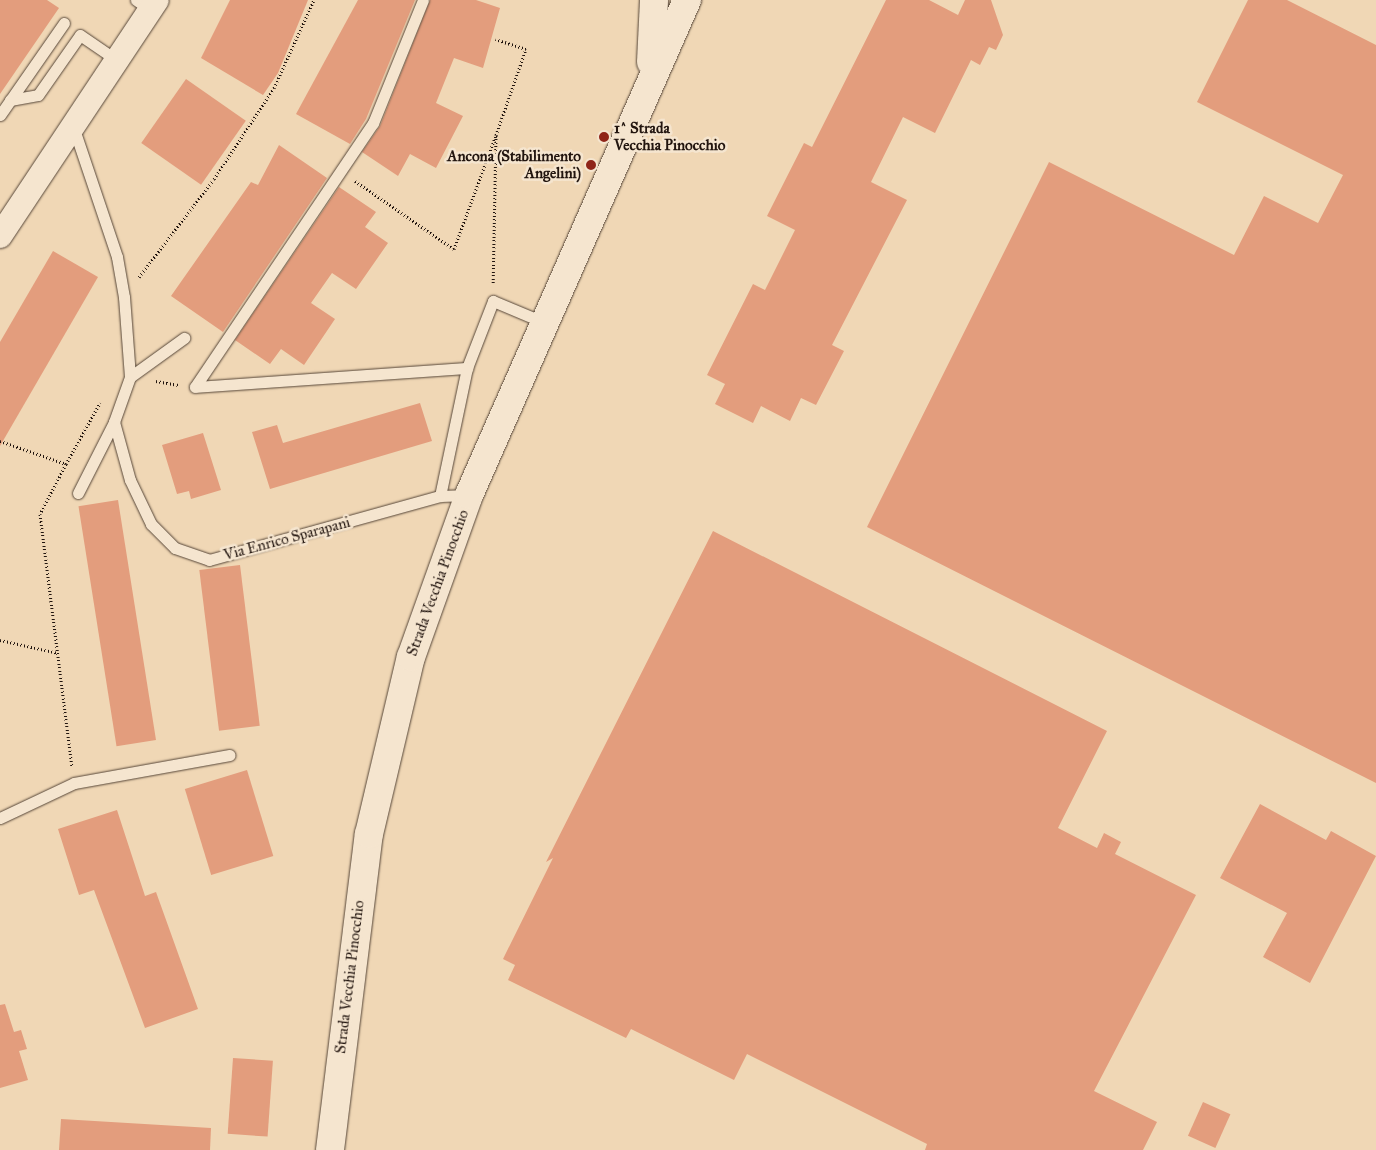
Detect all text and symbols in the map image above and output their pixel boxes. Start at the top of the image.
place label: 1^ Strada Vecchia Pinocchio [614,119,726,154]
marker: 1^ Strada Vecchia Pinocchio [598,131,610,143]
place label: Ancona (Stabilimento Angelini) [447,147,581,182]
marker: Ancona (Stabilimento Angelini) [585,159,597,171]
street label: Strada Vecchia Pinocchio [403,507,473,659]
street label: Via Enrico Sparapani [222,513,352,565]
street label: Strada Vecchia Pinocchio [332,899,368,1055]

